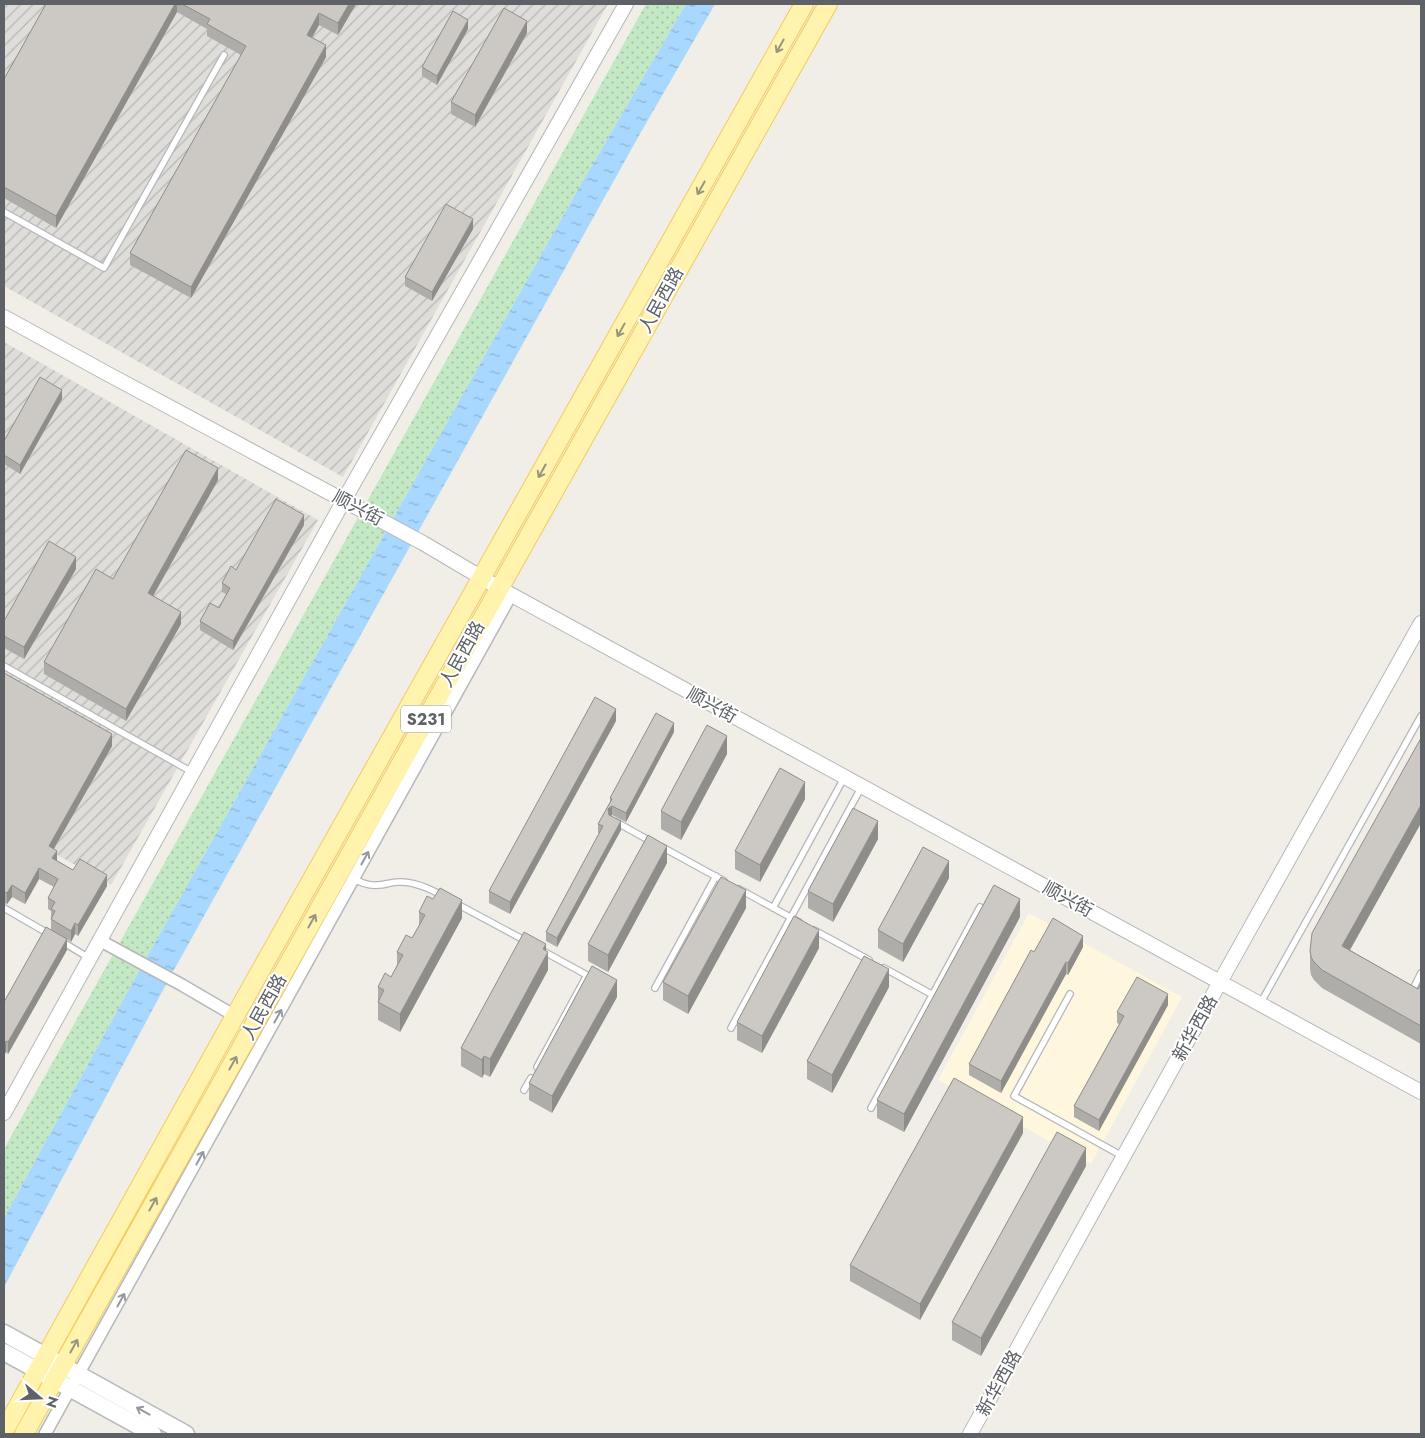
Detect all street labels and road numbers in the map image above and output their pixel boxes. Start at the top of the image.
street label: 人民西路 [632,262,690,338]
street label: 顺兴街 [328,484,388,532]
street label: 人民西路 [433,616,491,692]
street label: 顺兴街 [682,681,742,729]
road number: S231 [401,706,451,732]
street label: 顺兴街 [1038,875,1098,923]
street label: 人民西路 [235,969,293,1045]
street label: 新华西路 [1166,990,1224,1066]
street label: 新华西路 [970,1345,1028,1421]

